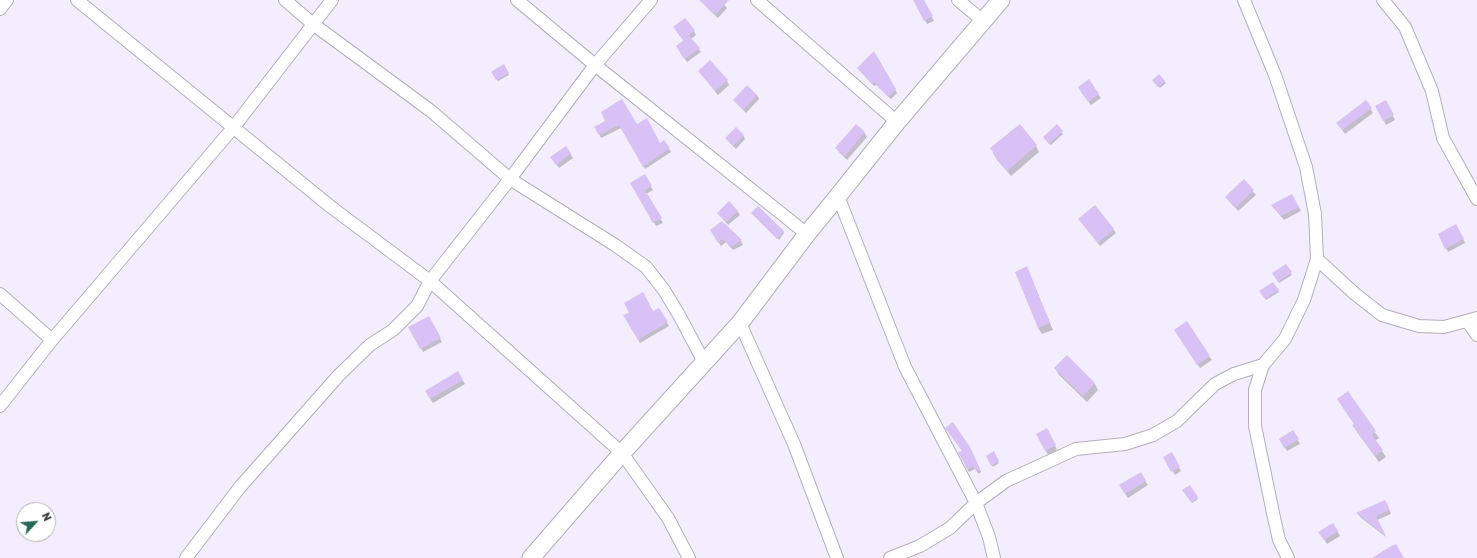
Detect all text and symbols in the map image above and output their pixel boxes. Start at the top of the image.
north arrow [16,502,56,542]
text: N [39,511,54,523]

